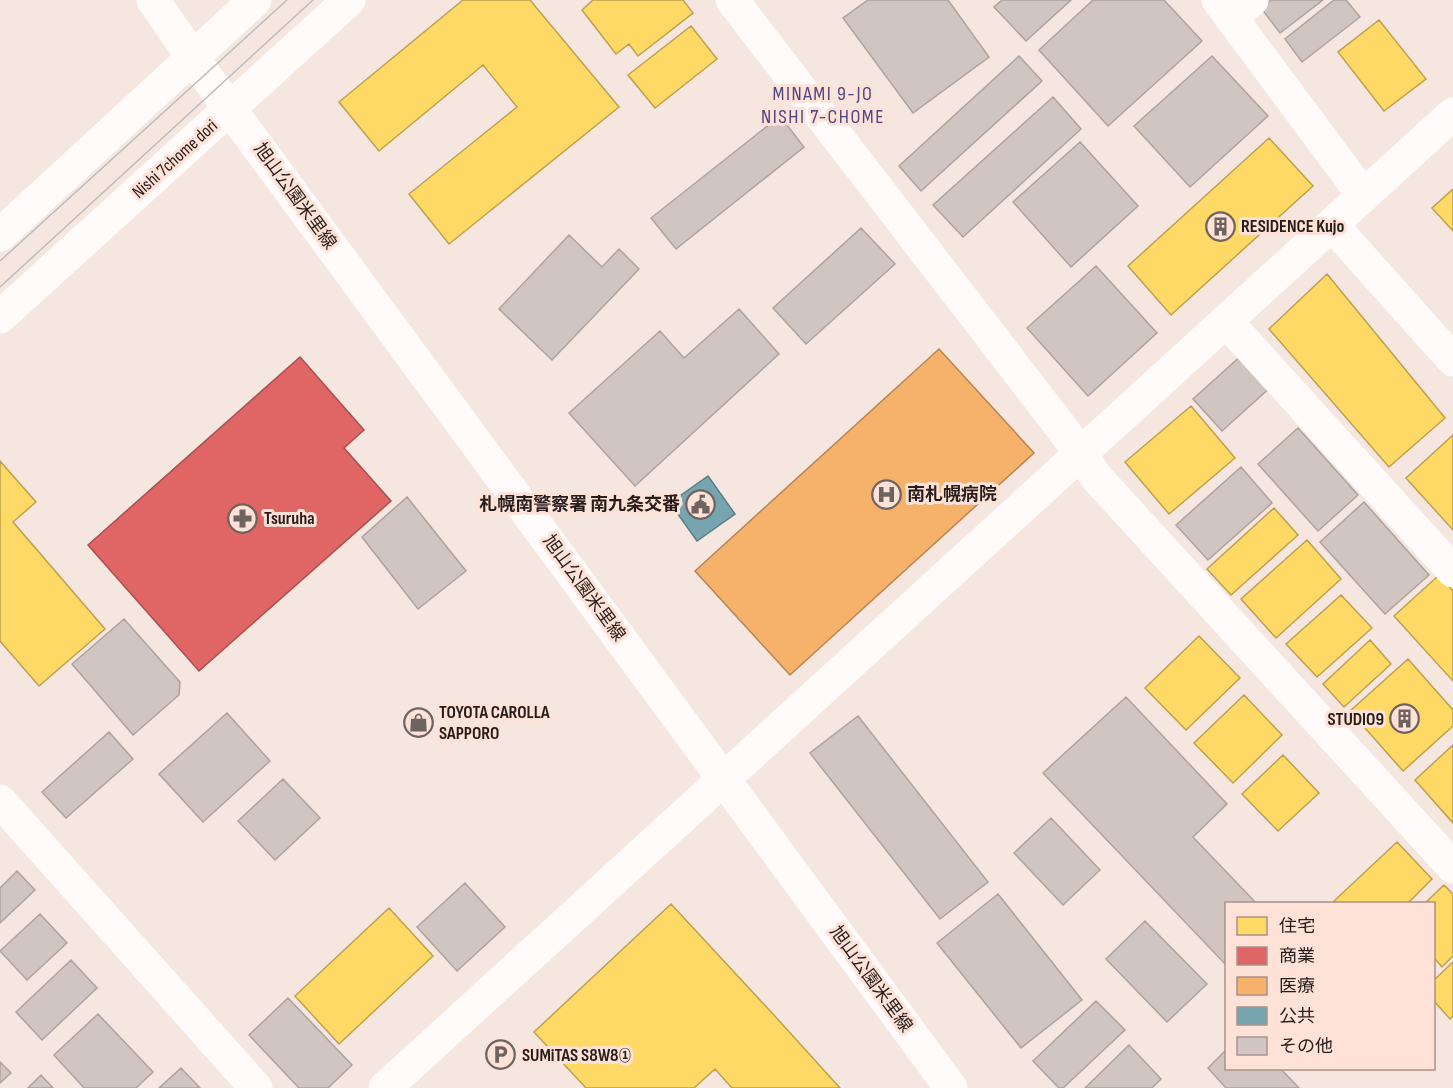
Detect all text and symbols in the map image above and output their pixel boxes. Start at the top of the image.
district label: MINAMI 9-JO NISHI 7-CHOME [761,82,885,129]
street label: Nishi 7chome dori [128,115,222,203]
street label: 旭山公園米里線 [249,139,341,253]
building icon: RESIDENCE Kujo [1204,210,1236,242]
place label: RESIDENCE Kujo [1241,216,1344,237]
hospital icon: 南札幌病院 [870,478,902,510]
place label: 南札幌病院 [907,484,997,505]
public building icon: 札幌南警察署 南九条交番 [685,488,717,520]
place label: 札幌南警察署 南九条交番 [479,494,680,515]
pharmacy icon: Tsuruha [227,502,259,534]
place label: Tsuruha [264,508,315,529]
street label: 旭山公園米里線 [538,531,630,645]
place label: TOYOTA CAROLLA SAPPORO [439,702,550,744]
building icon: STUDIO9 [1389,703,1421,735]
shop icon: TOYOTA CAROLLA SAPPORO [402,706,434,738]
place label: STUDIO9 [1328,709,1384,730]
legend [1225,902,1435,1070]
text: 住宅 [1279,916,1315,937]
street label: 旭山公園米里線 [825,922,917,1036]
text: 商業 [1279,946,1315,967]
text: 医療 [1279,976,1315,997]
text: 公共 [1279,1006,1315,1027]
text: その他 [1279,1036,1333,1057]
parking icon: SUMiTAS S8W8① [485,1039,517,1071]
place label: SUMiTAS S8W8① [522,1045,631,1066]

